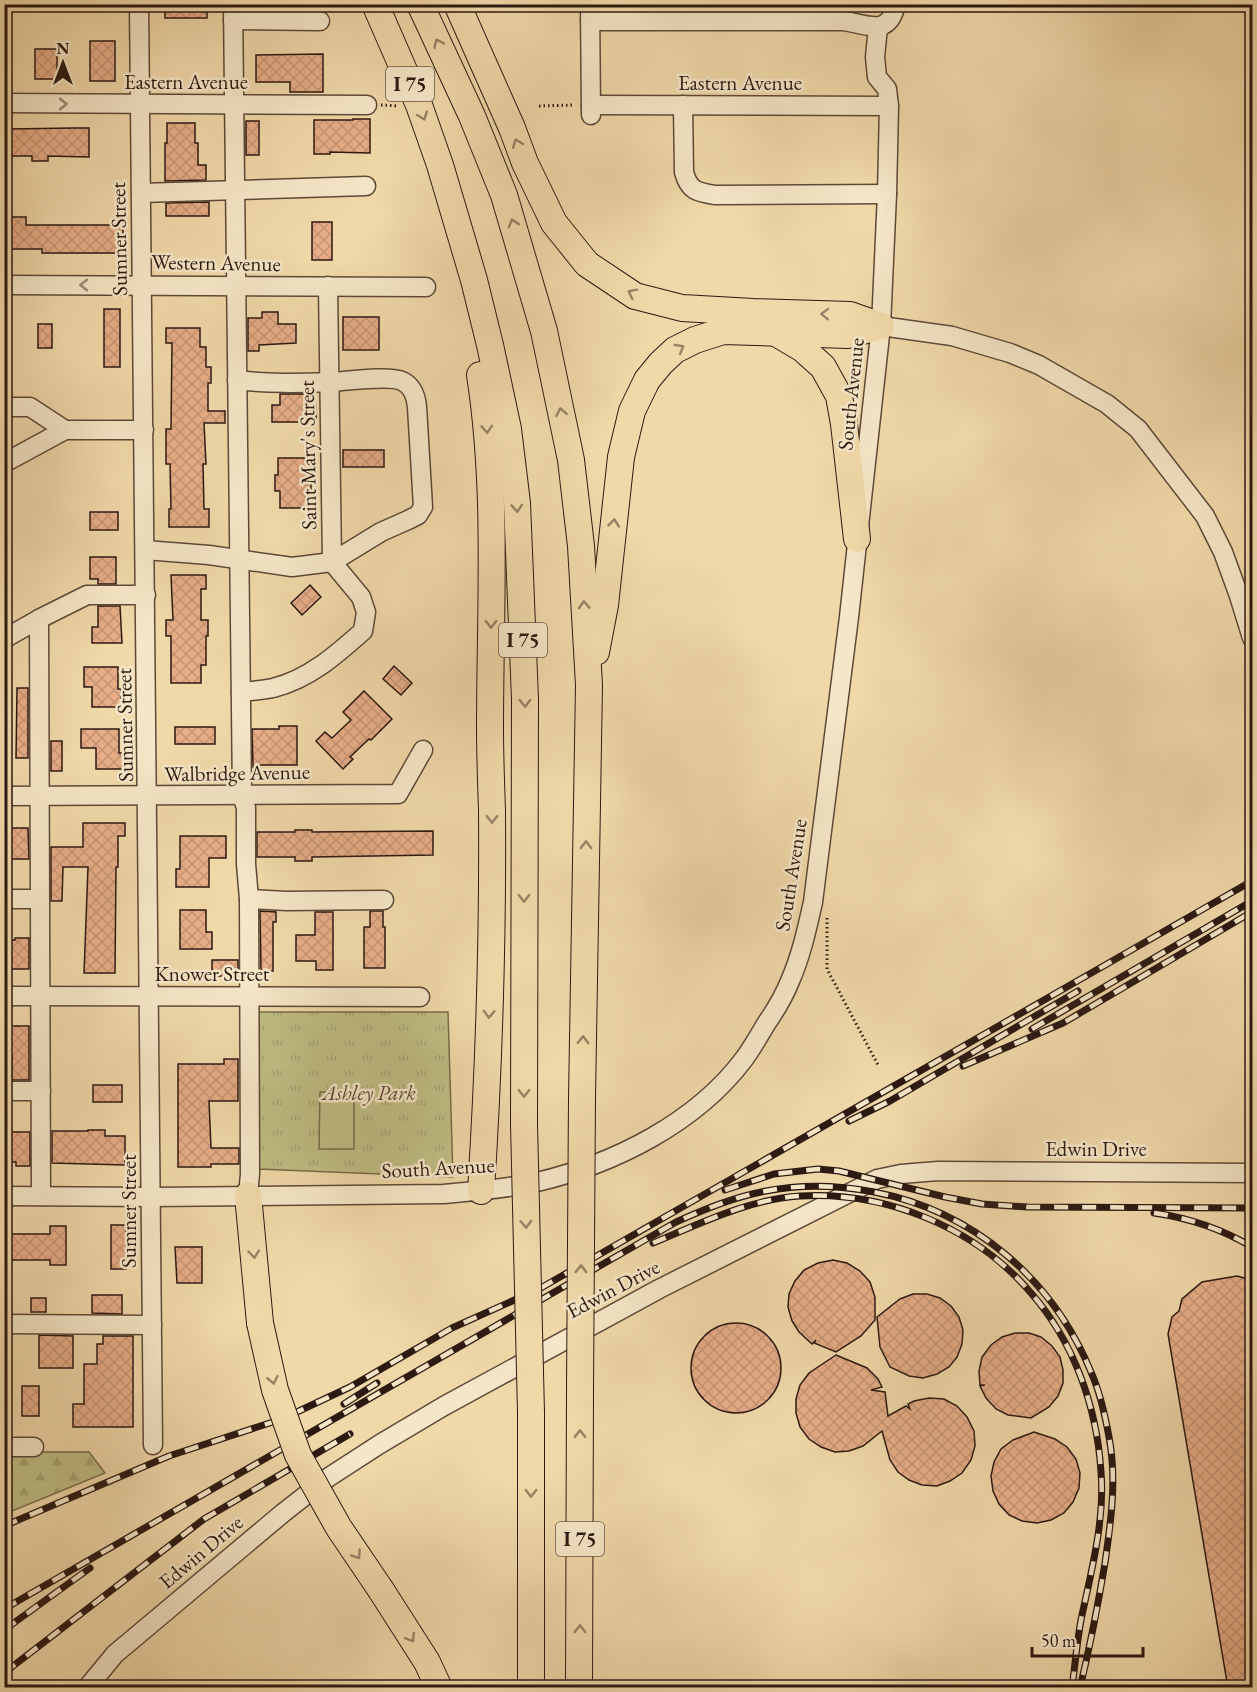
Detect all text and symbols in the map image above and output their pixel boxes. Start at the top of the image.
north arrow [33,33,93,93]
text: N [57,38,70,59]
one-way arrow [434,39,446,50]
road number: I 75 [386,67,434,101]
street label: Eastern Avenue [124,68,248,95]
street label: Eastern Avenue [678,69,802,96]
one-way arrow [58,98,67,110]
one-way arrow [416,110,428,121]
one-way arrow [512,138,524,149]
street label: Sumner Street [104,181,133,296]
one-way arrow [508,218,520,229]
street label: Western Avenue [151,248,281,277]
one-way arrow [79,279,88,291]
one-way arrow [628,289,639,300]
one-way arrow [820,307,829,320]
street label: South Avenue [831,336,870,452]
one-way arrow [674,344,684,356]
street label: Saint Mary's Street [293,380,322,530]
one-way arrow [555,407,568,417]
one-way arrow [480,425,493,434]
one-way arrow [510,504,523,513]
one-way arrow [607,519,620,528]
one-way arrow [578,601,591,610]
one-way arrow [485,620,497,629]
road number: I 75 [499,623,547,657]
street label: Sumner Street [110,667,139,782]
one-way arrow [519,699,531,708]
street label: Walbridge Avenue [164,758,310,787]
one-way arrow [486,815,498,824]
street label: South Avenue [768,817,813,933]
one-way arrow [580,840,593,849]
one-way arrow [518,894,530,903]
street label: Knower Street [155,960,270,987]
one-way arrow [482,1010,495,1019]
one-way arrow [577,1035,589,1044]
park label: Ashley Park [320,1079,416,1106]
one-way arrow [518,1089,530,1098]
street label: Edwin Drive [1045,1135,1147,1162]
street label: South Avenue [381,1151,495,1184]
street label: Sumner Street [115,1154,142,1268]
one-way arrow [520,1220,533,1229]
one-way arrow [247,1249,260,1258]
street label: Edwin Drive [562,1253,664,1324]
one-way arrow [575,1265,587,1274]
one-way arrow [265,1375,278,1385]
one-way arrow [574,1430,586,1439]
one-way arrow [525,1488,537,1497]
street label: Edwin Drive [153,1509,248,1595]
road number: I 75 [556,1522,604,1556]
one-way arrow [350,1548,361,1559]
scale bar [1032,1620,1143,1658]
one-way arrow [574,1625,586,1634]
text: 50 m [1041,1629,1076,1652]
one-way arrow [404,1632,416,1642]

